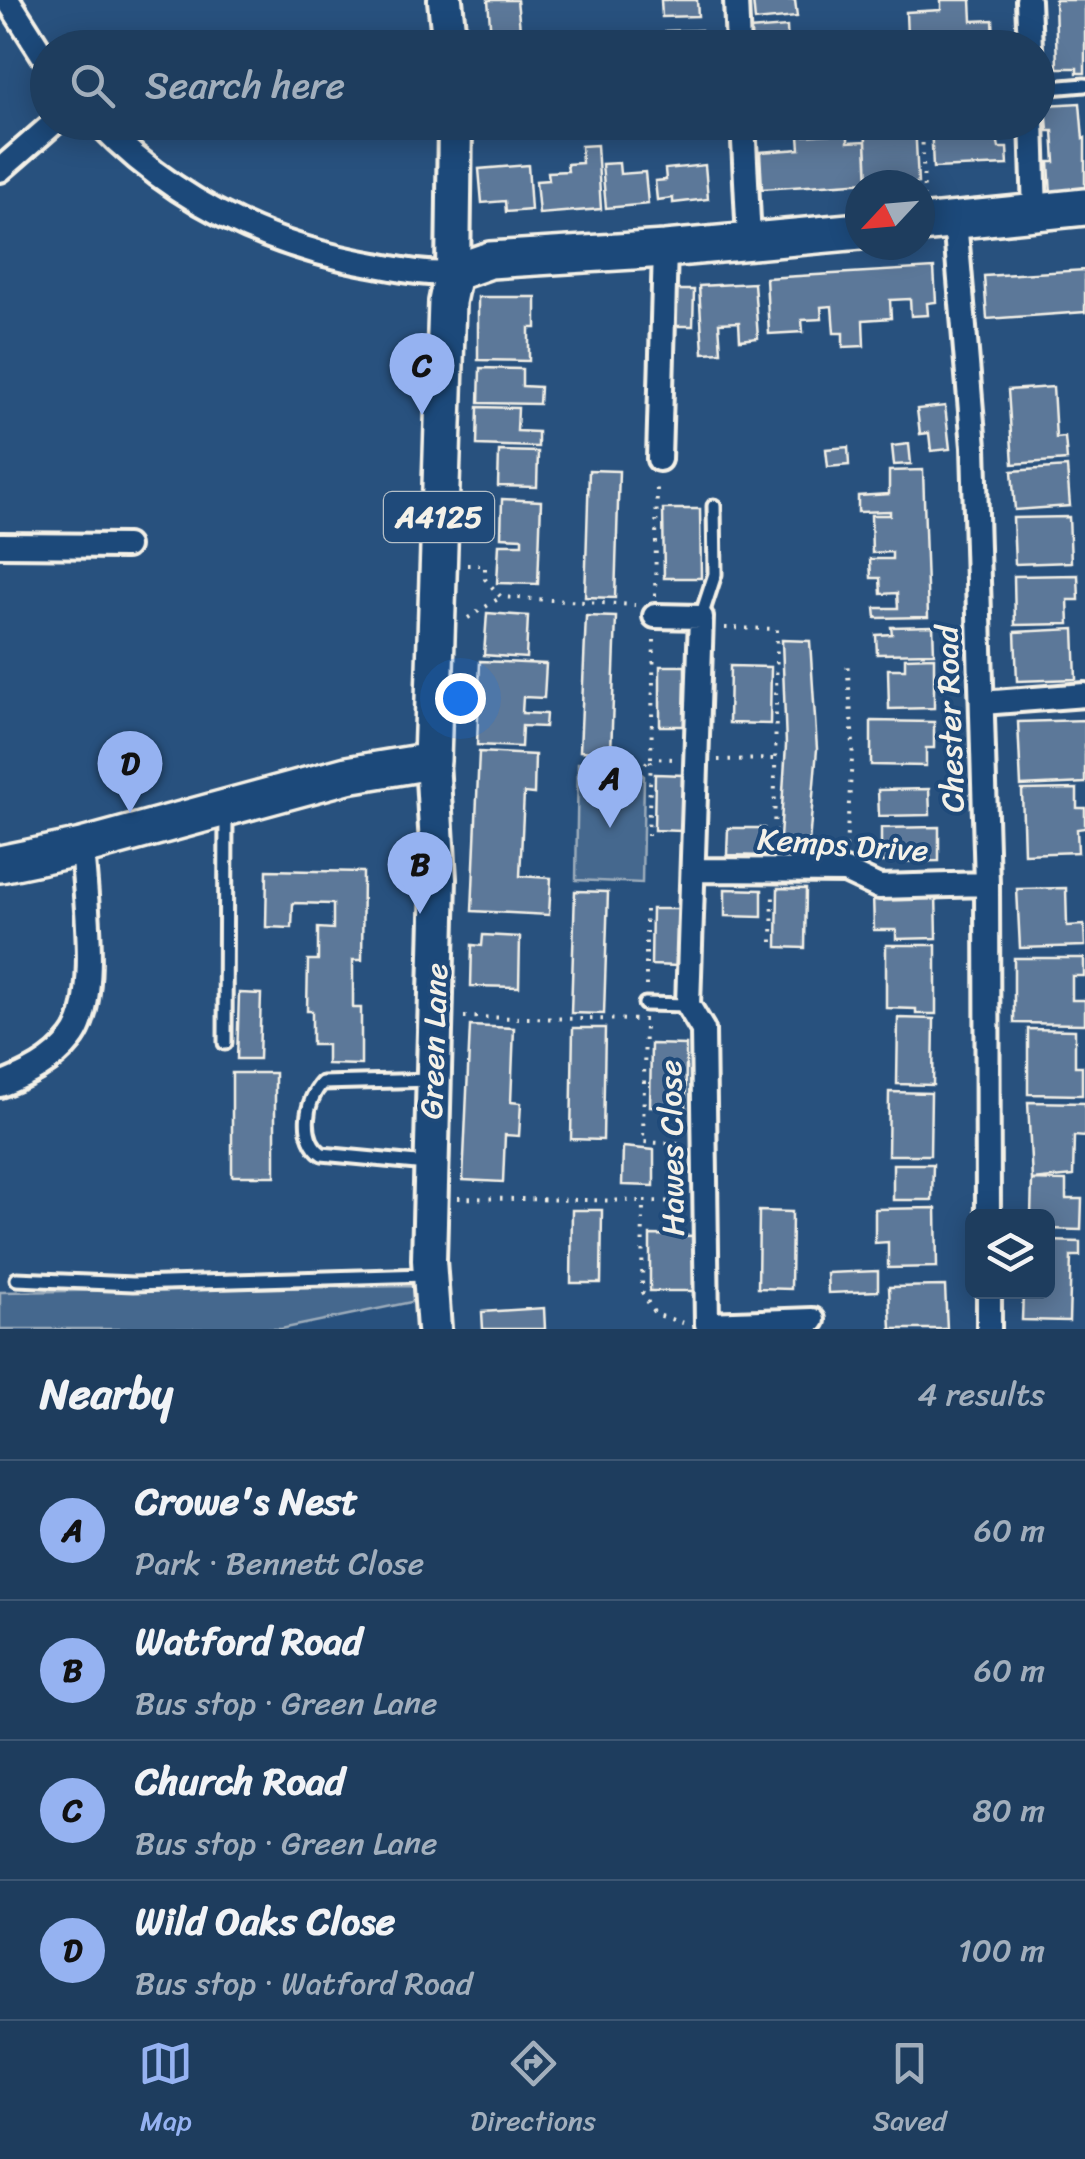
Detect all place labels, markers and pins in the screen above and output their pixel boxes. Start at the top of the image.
pin: C [390,332,454,415]
pin: D [98,730,162,813]
pin: A [578,746,642,828]
pin: B [388,832,452,914]

